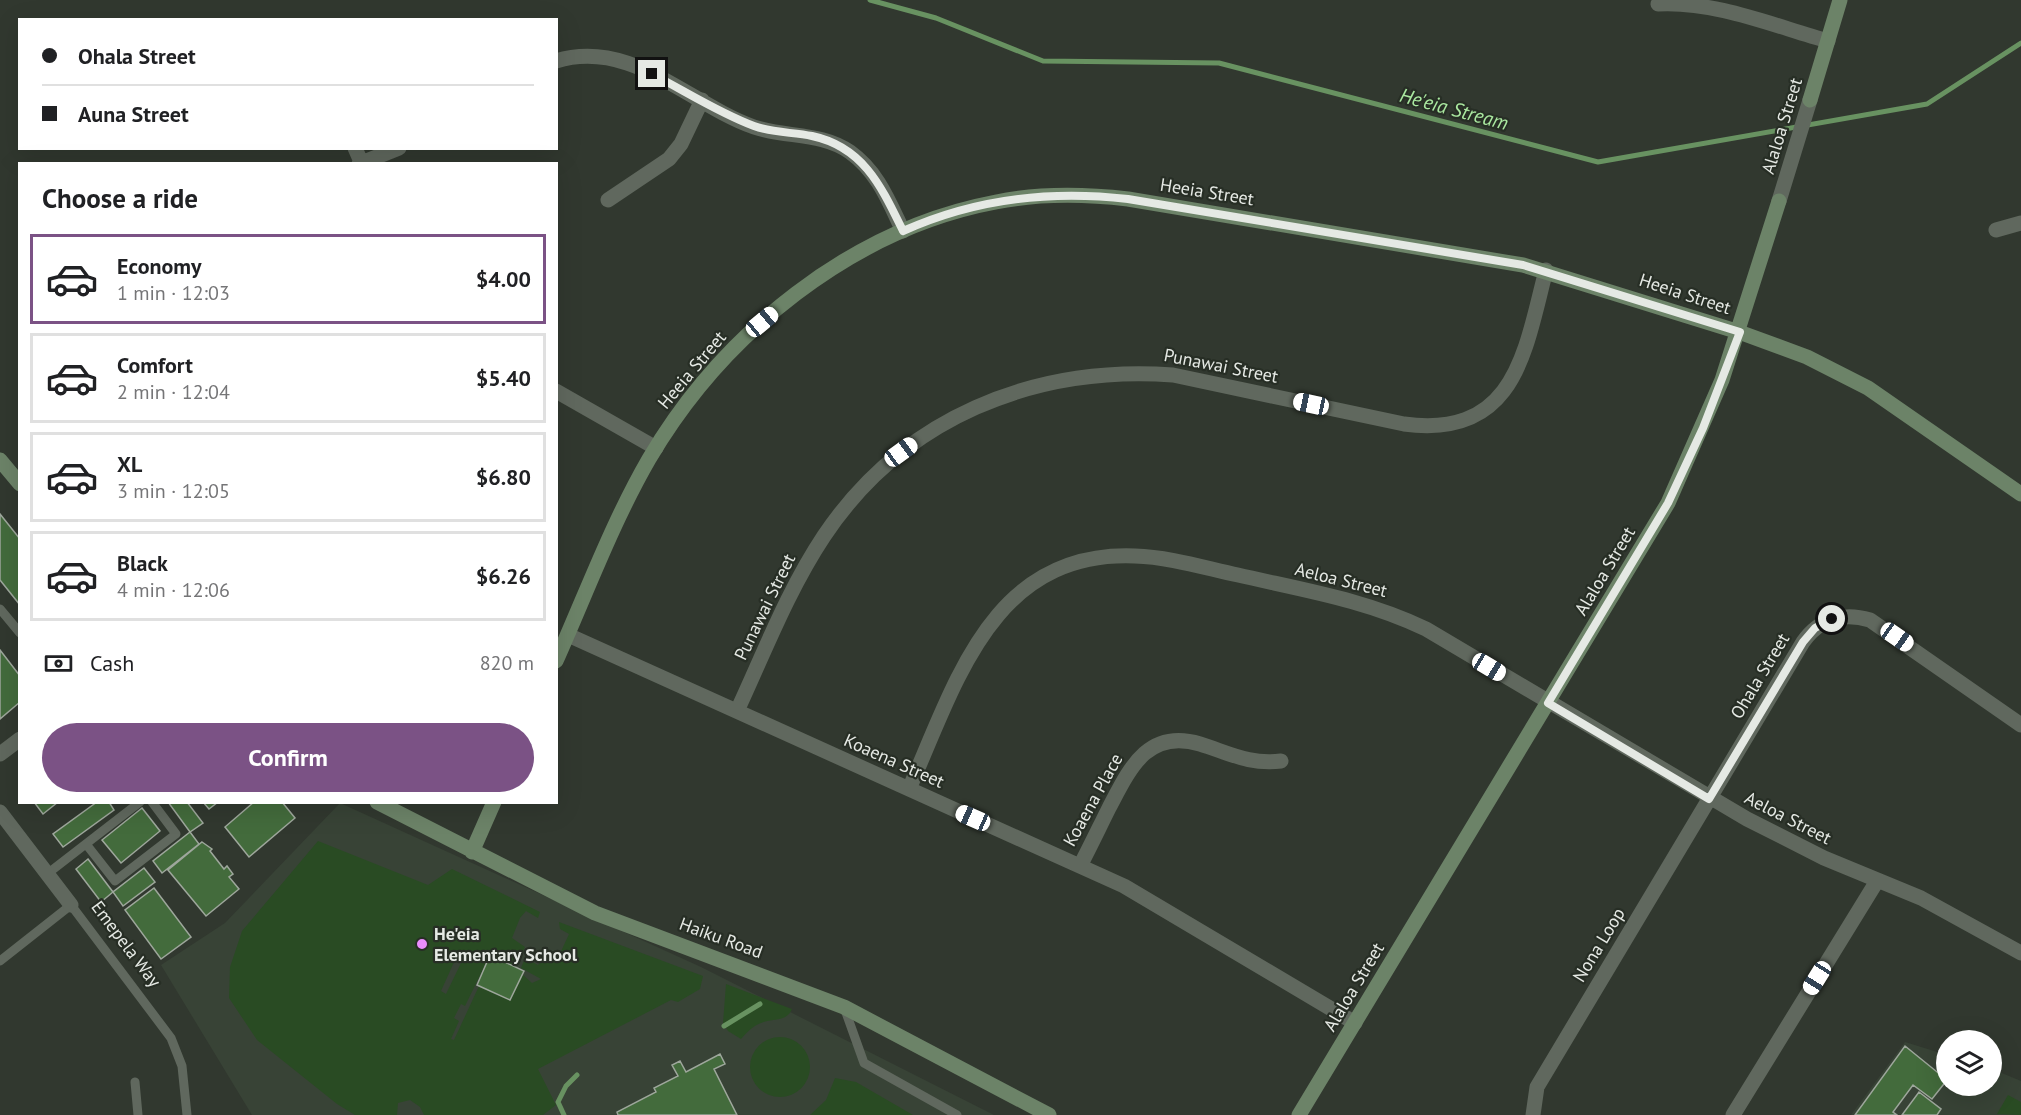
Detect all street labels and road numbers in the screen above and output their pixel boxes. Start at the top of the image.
street label: Alaloa Street [1756,75,1807,177]
street label: Heeia Street [1159,173,1256,210]
street label: Heeia Street [1637,268,1734,319]
street label: Heeia Street [652,326,731,413]
street label: Punawai Street [1162,343,1280,388]
street label: Alaloa Street [1569,522,1640,619]
street label: Punawai Street [729,550,800,664]
street label: Aeloa Street [1293,557,1390,602]
street label: Ohala Street [1725,629,1794,723]
street label: Koaena Street [840,728,948,793]
street label: Koaena Place [1058,749,1127,850]
street label: Aeloa Street [1741,786,1835,849]
street label: Emepela Way [86,896,167,992]
street label: Nona Loop [1567,903,1630,986]
street label: Haiku Road [676,912,766,963]
street label: Alaloa Street [1318,938,1389,1035]

